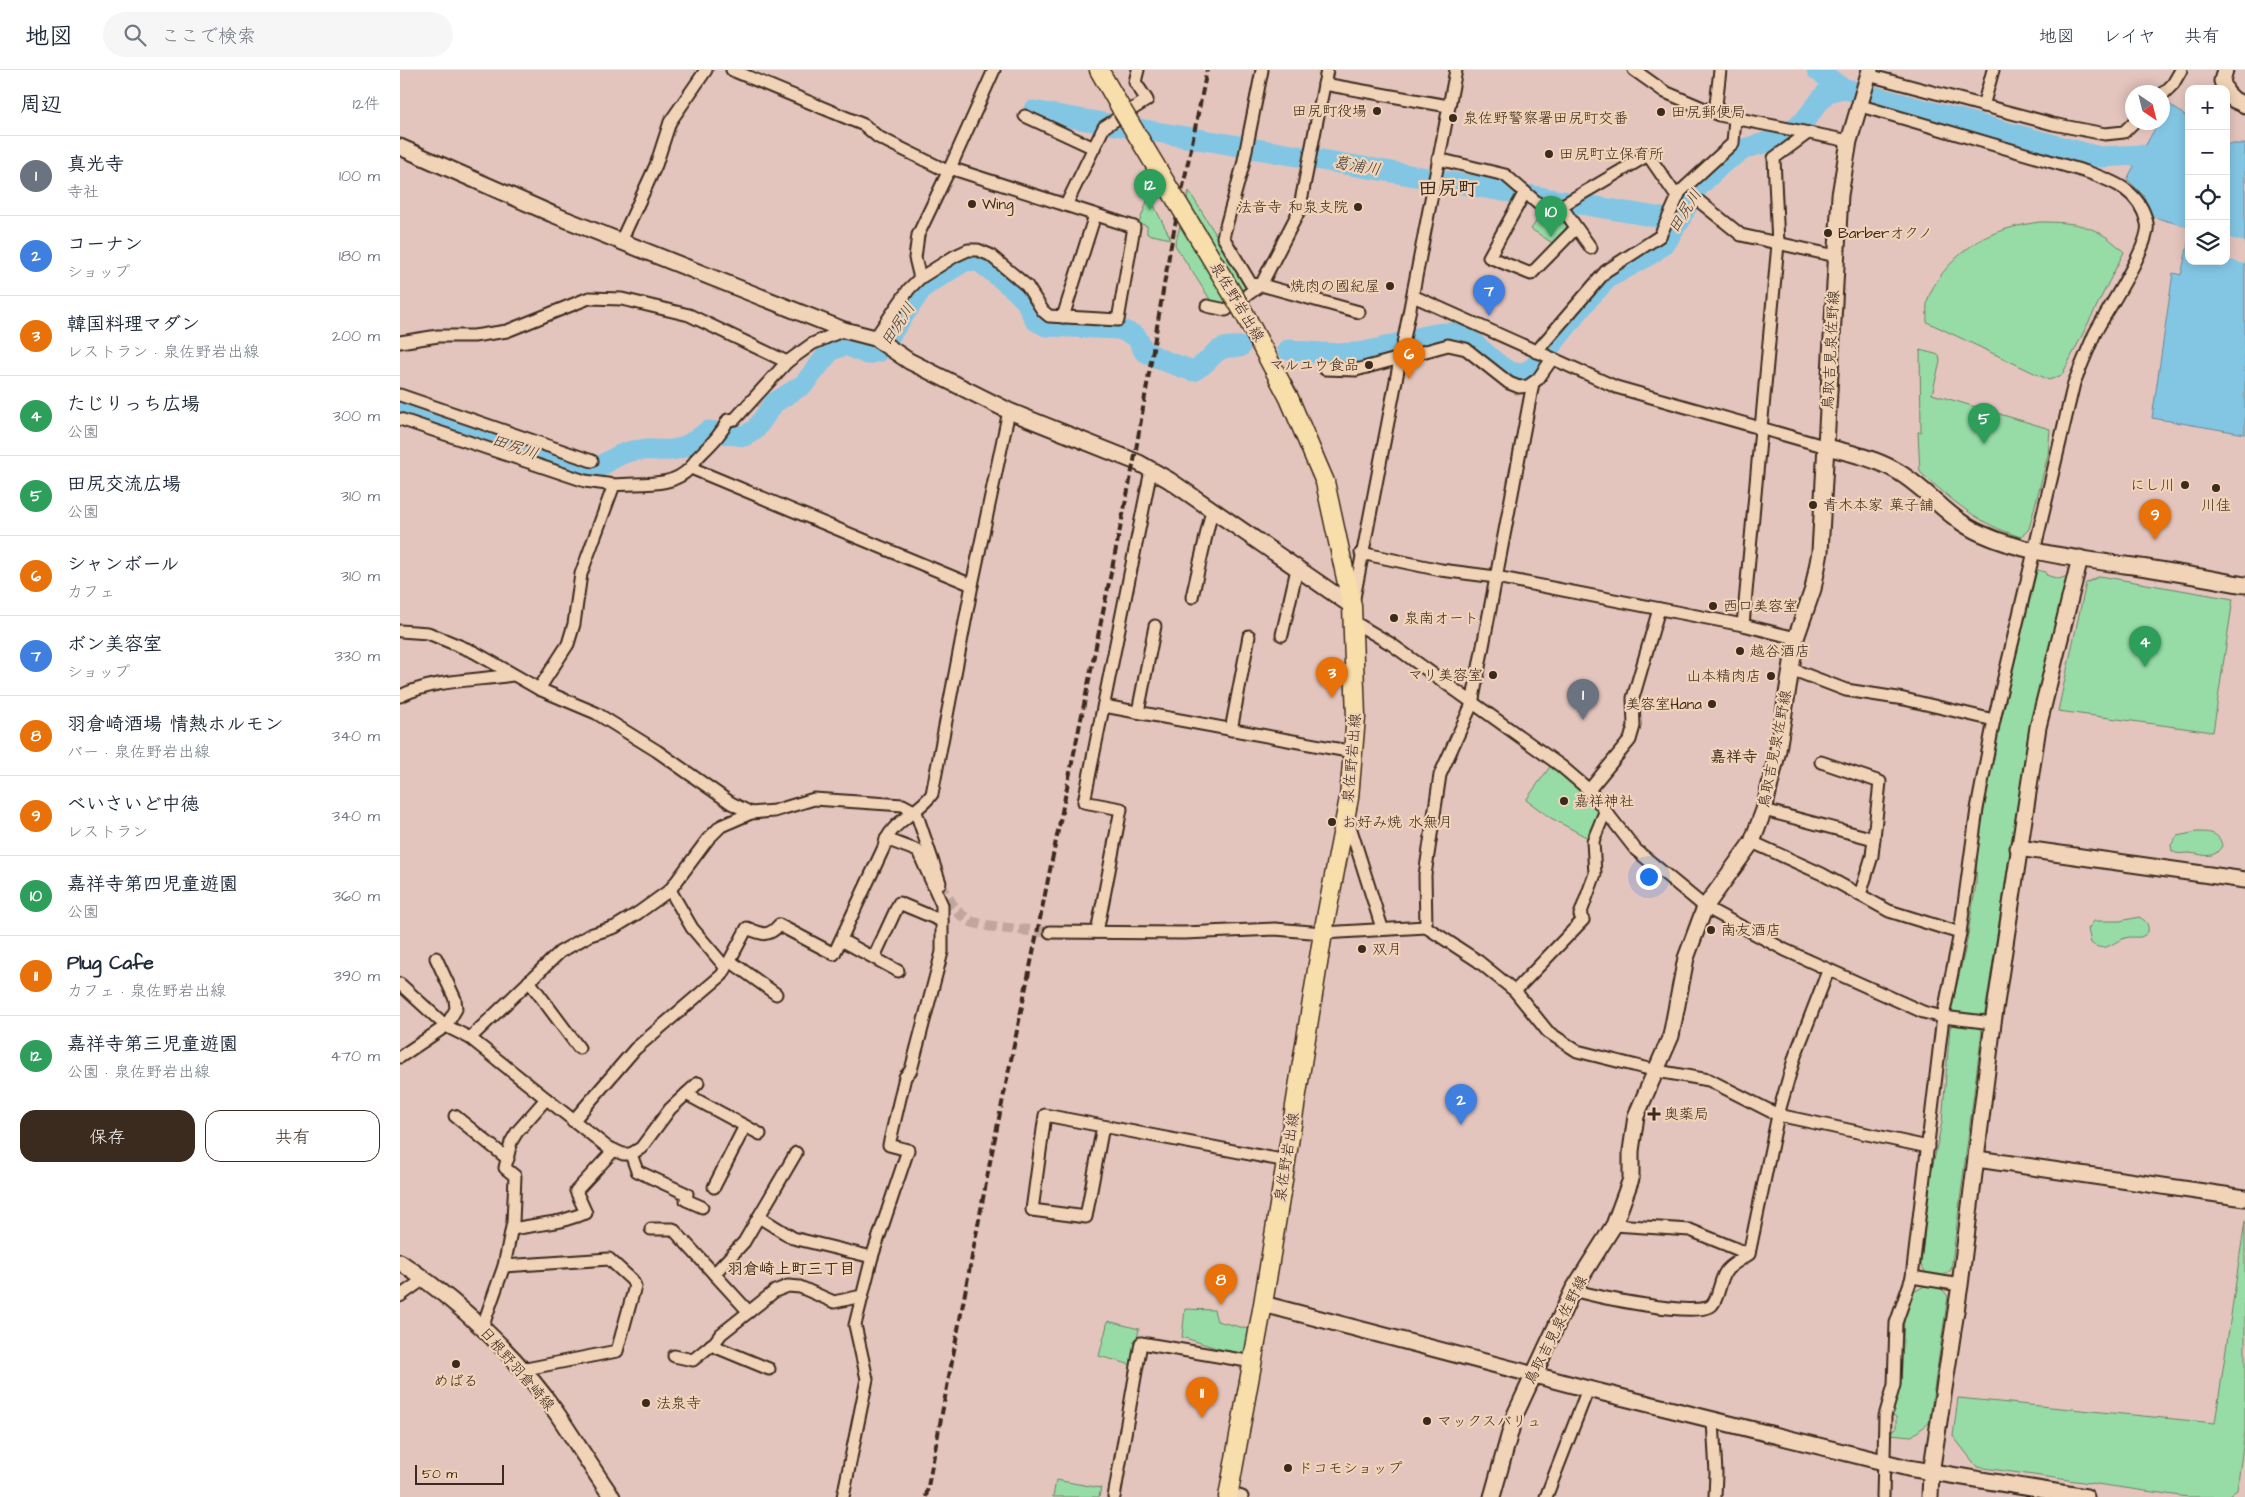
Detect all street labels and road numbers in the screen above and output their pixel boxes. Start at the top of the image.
street label: 泉佐野岩出線 [1205,258,1269,346]
street label: 鳥取吉見泉佐野線 [1817,290,1845,410]
street label: 鳥取吉見泉佐野線 [1753,688,1797,810]
street label: 泉佐野岩出線 [1338,712,1366,804]
street label: 泉佐野岩出線 [1270,1111,1304,1203]
street label: 鳥取吉見泉佐野線 [1519,1272,1593,1388]
street label: 日根野羽倉崎線 [475,1322,559,1416]

